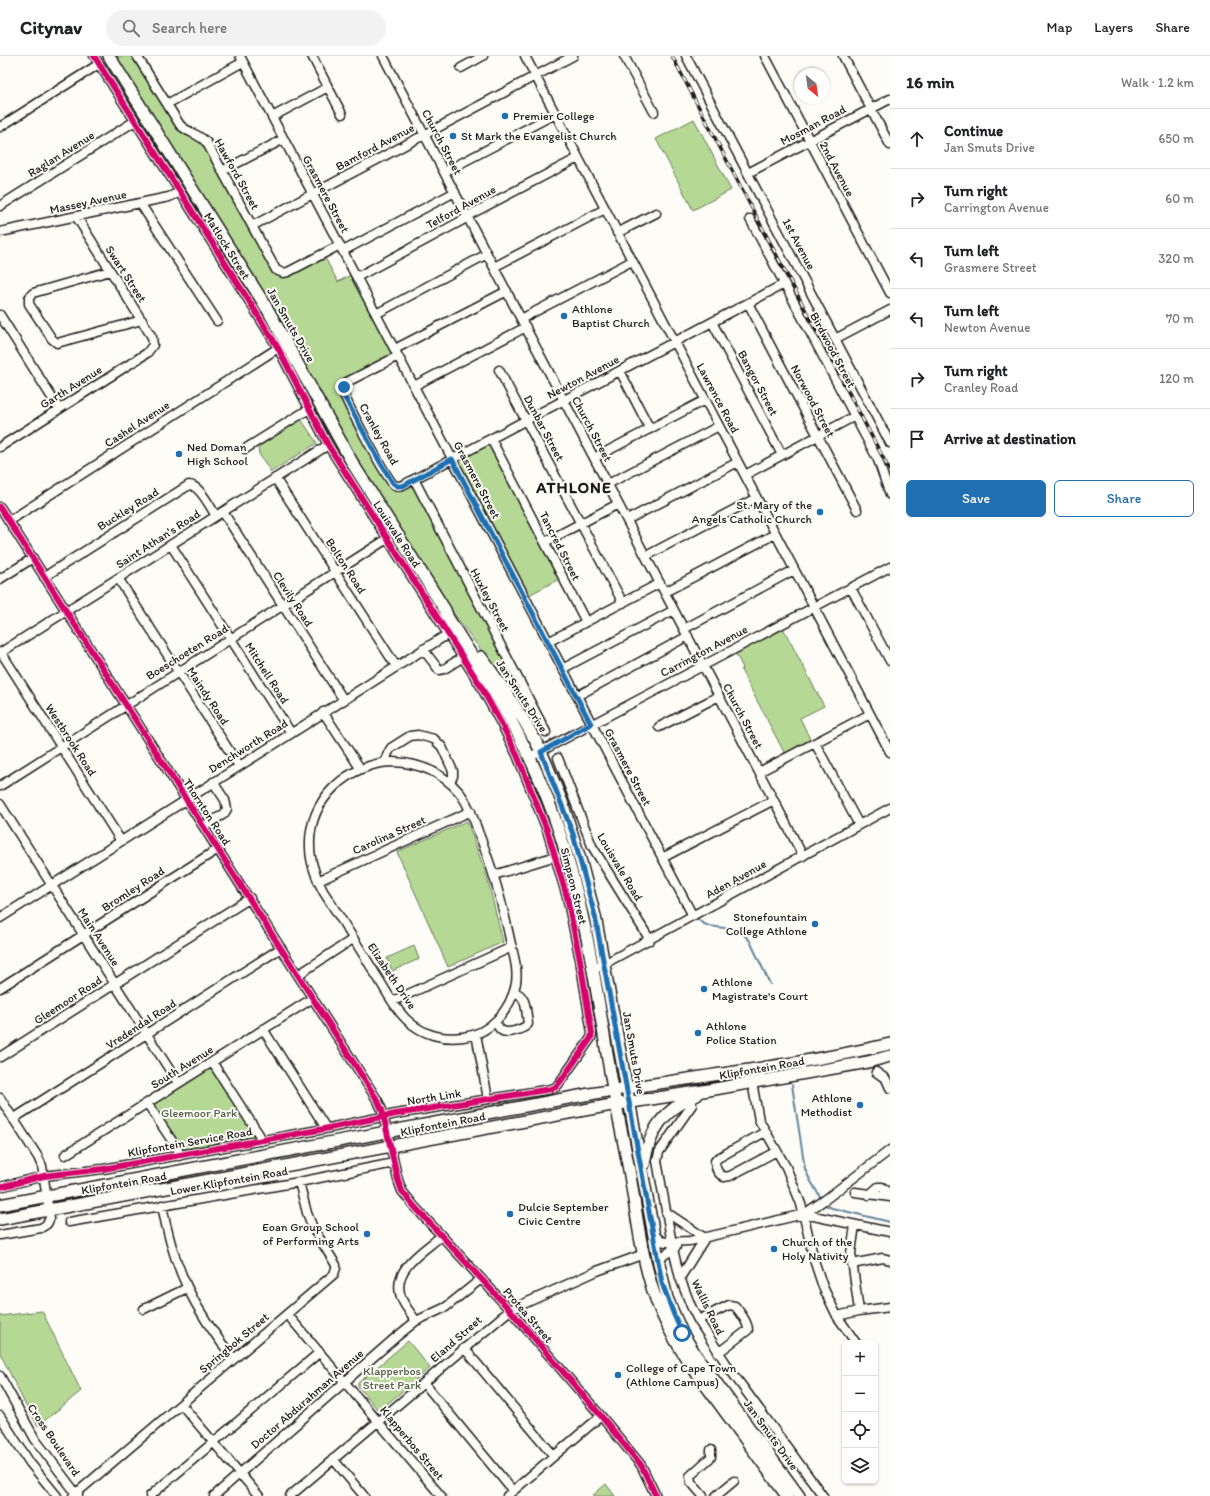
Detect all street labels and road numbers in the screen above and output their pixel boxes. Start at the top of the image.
street label: Mosman Road [778,102,848,148]
street label: Church Street [419,107,465,178]
street label: Bamford Avenue [333,120,417,174]
street label: Raglan Avenue [25,128,97,180]
street label: Hawford Street [212,136,263,213]
street label: 2nd Avenue [817,139,857,199]
street label: Grasmere Street [300,153,353,236]
street label: Telford Avenue [424,182,499,232]
street label: Massey Avenue [48,187,128,217]
street label: Matlock Street [201,210,253,282]
street label: 1st Avenue [780,216,818,272]
street label: Swart Street [103,243,150,305]
street label: Jan Smuts Drive [264,285,318,365]
street label: Birdwood Street [807,310,859,391]
street label: Bangor Street [735,348,781,419]
street label: Newton Avenue [545,352,622,402]
street label: Lawrence Road [694,361,743,436]
street label: Garth Avenue [37,362,105,412]
street label: Norwood Street [788,362,838,440]
street label: Dunbar Street [521,393,567,464]
street label: Church Street [569,394,615,465]
street label: Cashel Avenue [102,398,172,450]
street label: Cranley Road [356,401,402,468]
street label: Grasmere Street [451,439,504,522]
street label: Buckley Road [95,484,162,533]
street label: Louisvale Road [370,498,424,570]
street label: Saint Athan's Road [113,506,203,572]
street label: Tancred Street [537,509,584,583]
street label: Bolton Road [323,536,369,597]
street label: Huxley Street [467,566,513,635]
street label: Clevily Road [270,569,316,630]
street label: Boeschoeten Road [143,621,231,683]
street label: Carrington Avenue [658,622,750,680]
street label: Mitchell Road [242,640,292,707]
street label: Jan Smuts Drive [493,657,551,735]
street label: Maindy Road [184,664,232,728]
street label: Church Street [720,681,766,752]
street label: Westbrook Road [42,701,100,779]
street label: Denchworth Road [206,716,291,776]
street label: Grasmere Street [602,726,655,809]
street label: Thornton Road [180,776,234,848]
street label: Carolina Street [350,812,428,857]
street label: Louisvale Road [594,830,646,904]
street label: Simpson Street [558,846,590,926]
street label: Aden Avenue [703,856,769,901]
street label: Bromley Road [99,863,167,914]
street label: Main Avenue [75,905,123,969]
street label: Elizabeth Drive [365,940,419,1012]
street label: Gleemoor Road [31,973,105,1027]
street label: Vredendal Road [103,996,179,1052]
street label: Jan Smuts Drive [620,1011,648,1096]
street label: South Avenue [148,1042,216,1092]
street label: Klipfontein Road [718,1054,806,1082]
street label: North Link [406,1086,462,1108]
street label: Klipfontein Road [399,1109,487,1139]
street label: Klipfontein Service Road [127,1124,254,1160]
street label: Lower Klipfontein Road [169,1164,289,1198]
street label: Klipfontein Road [80,1169,168,1197]
street label: Wallis Road [688,1277,728,1337]
street label: Protea Street [500,1284,556,1346]
street label: Springbok Street [196,1309,272,1376]
street label: Eland Street [427,1313,485,1365]
street label: Doctor Abdurahman Avenue [248,1346,366,1452]
street label: Jan Smuts Drive [741,1397,801,1473]
street label: Cross Boulevard [25,1401,84,1479]
street label: Klapperbos Street [377,1403,447,1483]

